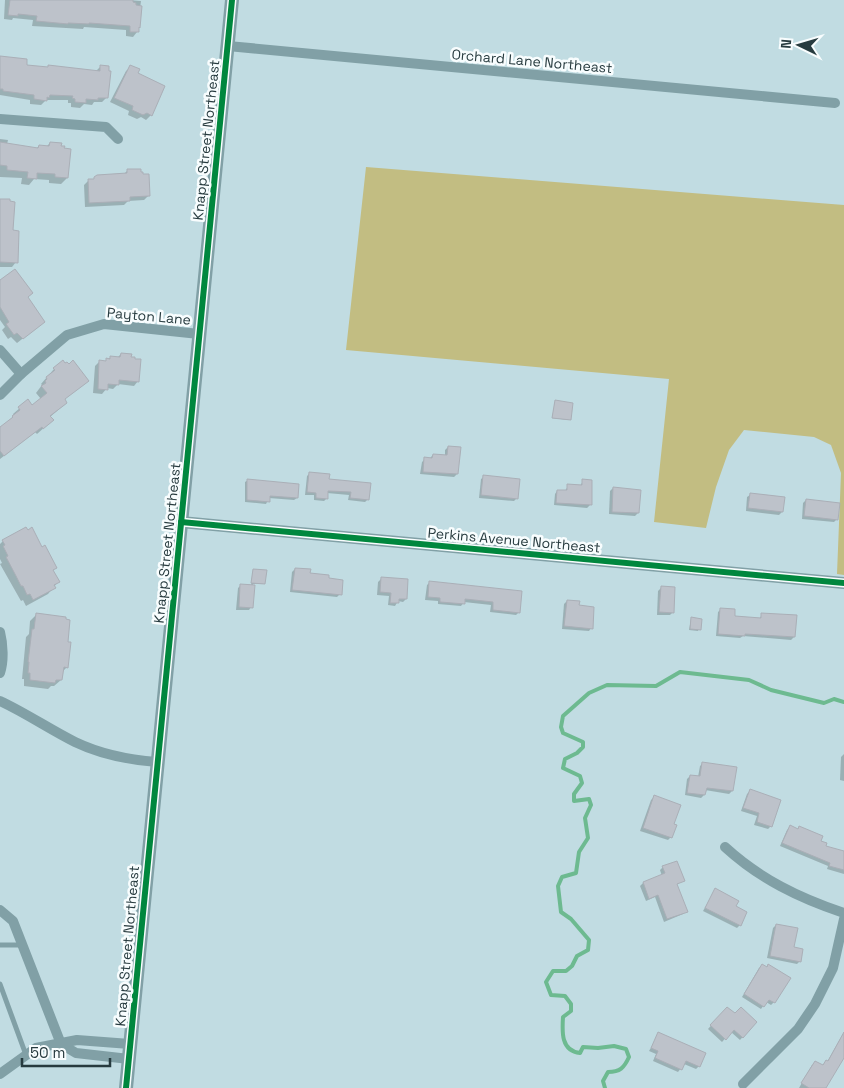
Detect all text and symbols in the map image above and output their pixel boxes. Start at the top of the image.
north arrow [774,20,824,70]
text: N [777,38,795,49]
street label: Orchard Lane Northeast [451,45,613,77]
street label: Knapp Street Northeast [189,59,223,221]
street label: Payton Lane [106,303,192,329]
street label: Knapp Street Northeast [150,462,184,624]
street label: Perkins Avenue Northeast [427,523,601,557]
street label: Knapp Street Northeast [111,865,143,1027]
scale bar [22,1036,110,1068]
text: 50 m [30,1043,65,1062]

